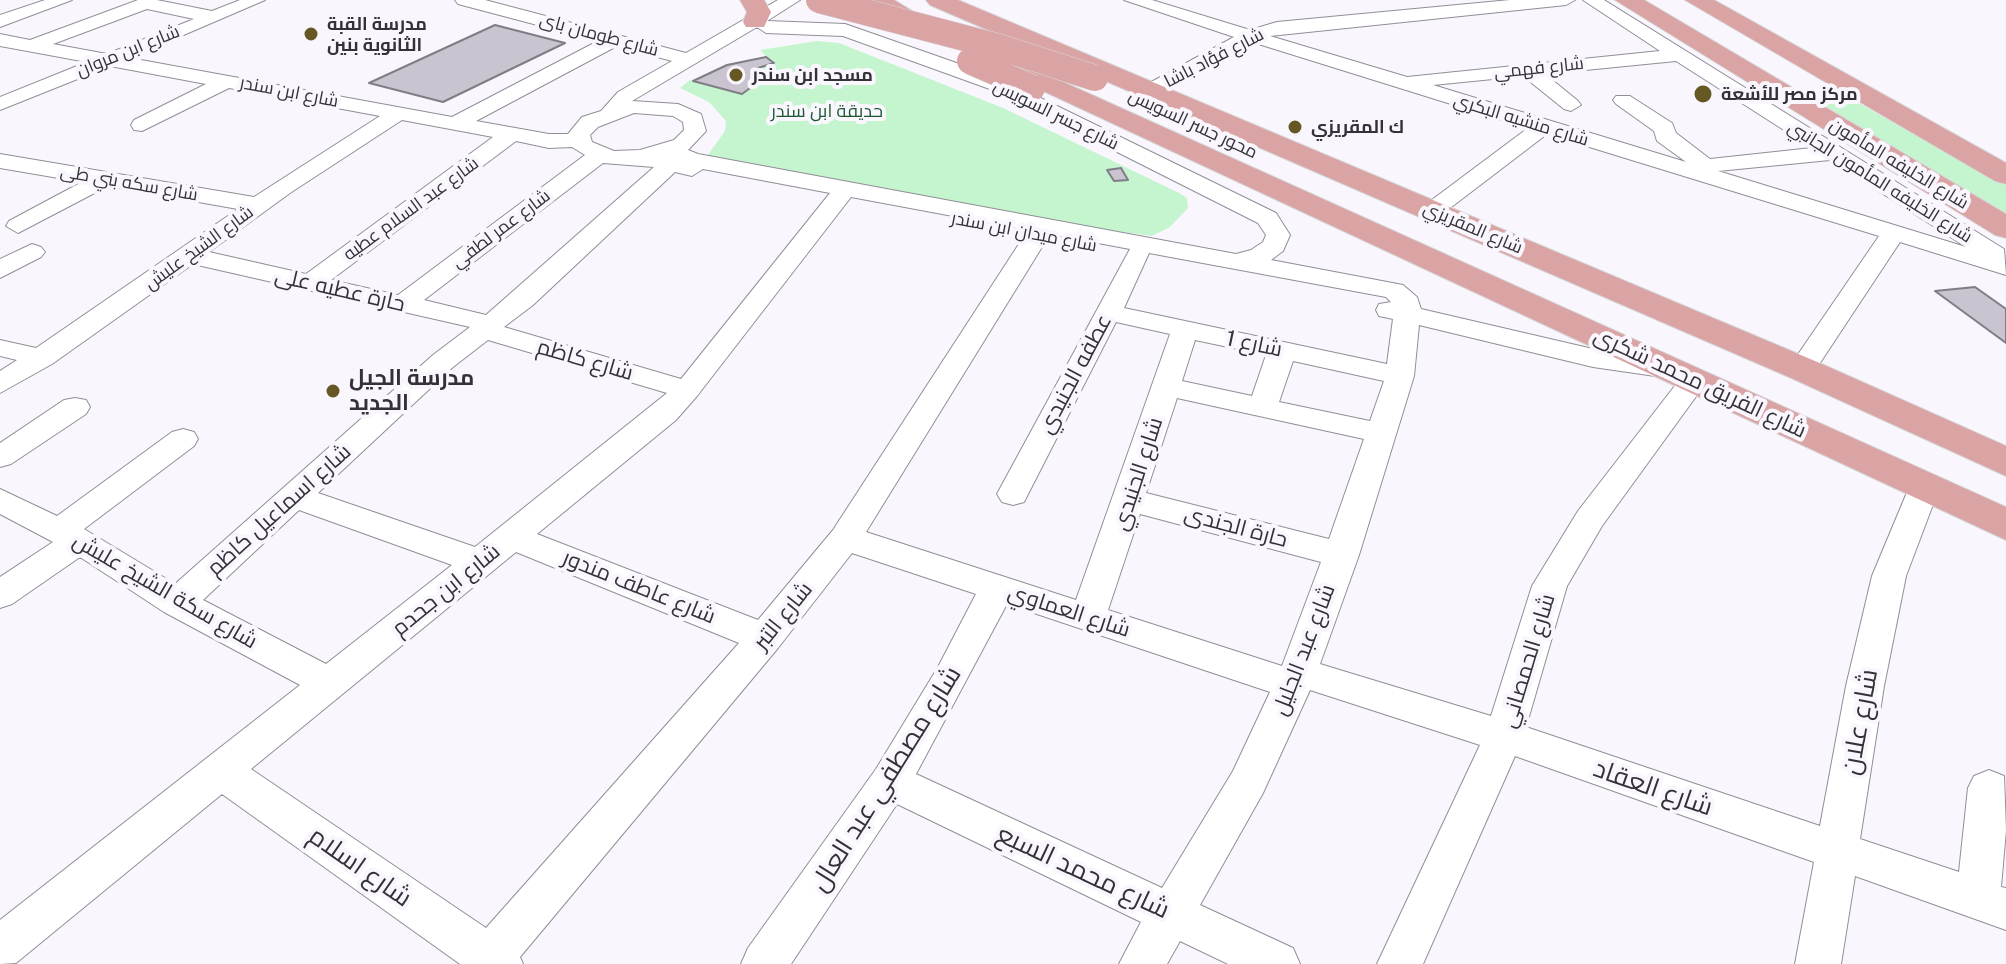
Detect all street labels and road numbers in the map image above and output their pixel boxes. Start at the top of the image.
street label: شارع طومان باى [537,9,661,61]
street label: شارع ابن مروان [73,20,183,82]
street label: شارع فؤاد باشا [1161,24,1267,92]
street label: شارع فهمي [1493,53,1585,83]
street label: شارع ابن سندر [238,72,340,112]
street label: شارع جسر السويس [990,75,1122,155]
street label: محور جسر السويس [1125,85,1261,163]
street label: شارع منشيه البكري [1451,89,1591,151]
street label: شارع الخليفه المأمون [1826,114,1972,214]
street label: شارع الخليفه المأمون الجانبي [1784,116,1976,248]
street label: شارع عبد السلام عطيه [339,153,483,265]
street label: شارع سكه بني طى [59,160,199,206]
street label: شارع عمر لطفي [448,185,554,273]
street label: شارع المقريزي [1420,197,1526,259]
street label: شارع الشيخ عليش [140,201,258,295]
street label: شارع ميدان ابن سندر [949,207,1099,257]
street label: حارة عطيه على [272,262,408,318]
street label: عطفه الجنيدي [1033,310,1117,438]
street label: شارع الفريق محمد شكرى [1589,322,1811,444]
street label: شارع 1 [1223,325,1285,363]
street label: شارع كاظم [534,334,636,386]
street label: شارع الجنيدي [1107,414,1169,534]
street label: شارع اسماعيل كاظم [202,438,356,582]
street label: حارة الجندى [1181,501,1291,553]
street label: شارع سكة الشيخ عليش [68,527,262,655]
street label: شارع ابن جحدم [387,538,505,642]
street label: شارع عاطف مندور [559,544,719,630]
street label: شارع التبر [748,577,818,655]
street label: شارع العماوي [1005,579,1133,643]
street label: شارع عبد الجليل [1267,581,1341,719]
street label: شارع الحمصاني [1495,591,1561,731]
street label: شارع مصطفي عبد العال [804,661,968,897]
street label: شارع علان [1835,667,1885,777]
street label: شارع العقاد [1589,753,1717,823]
street label: شارع محمد السبع [991,818,1175,926]
street label: شارع اسلام [302,820,418,914]

